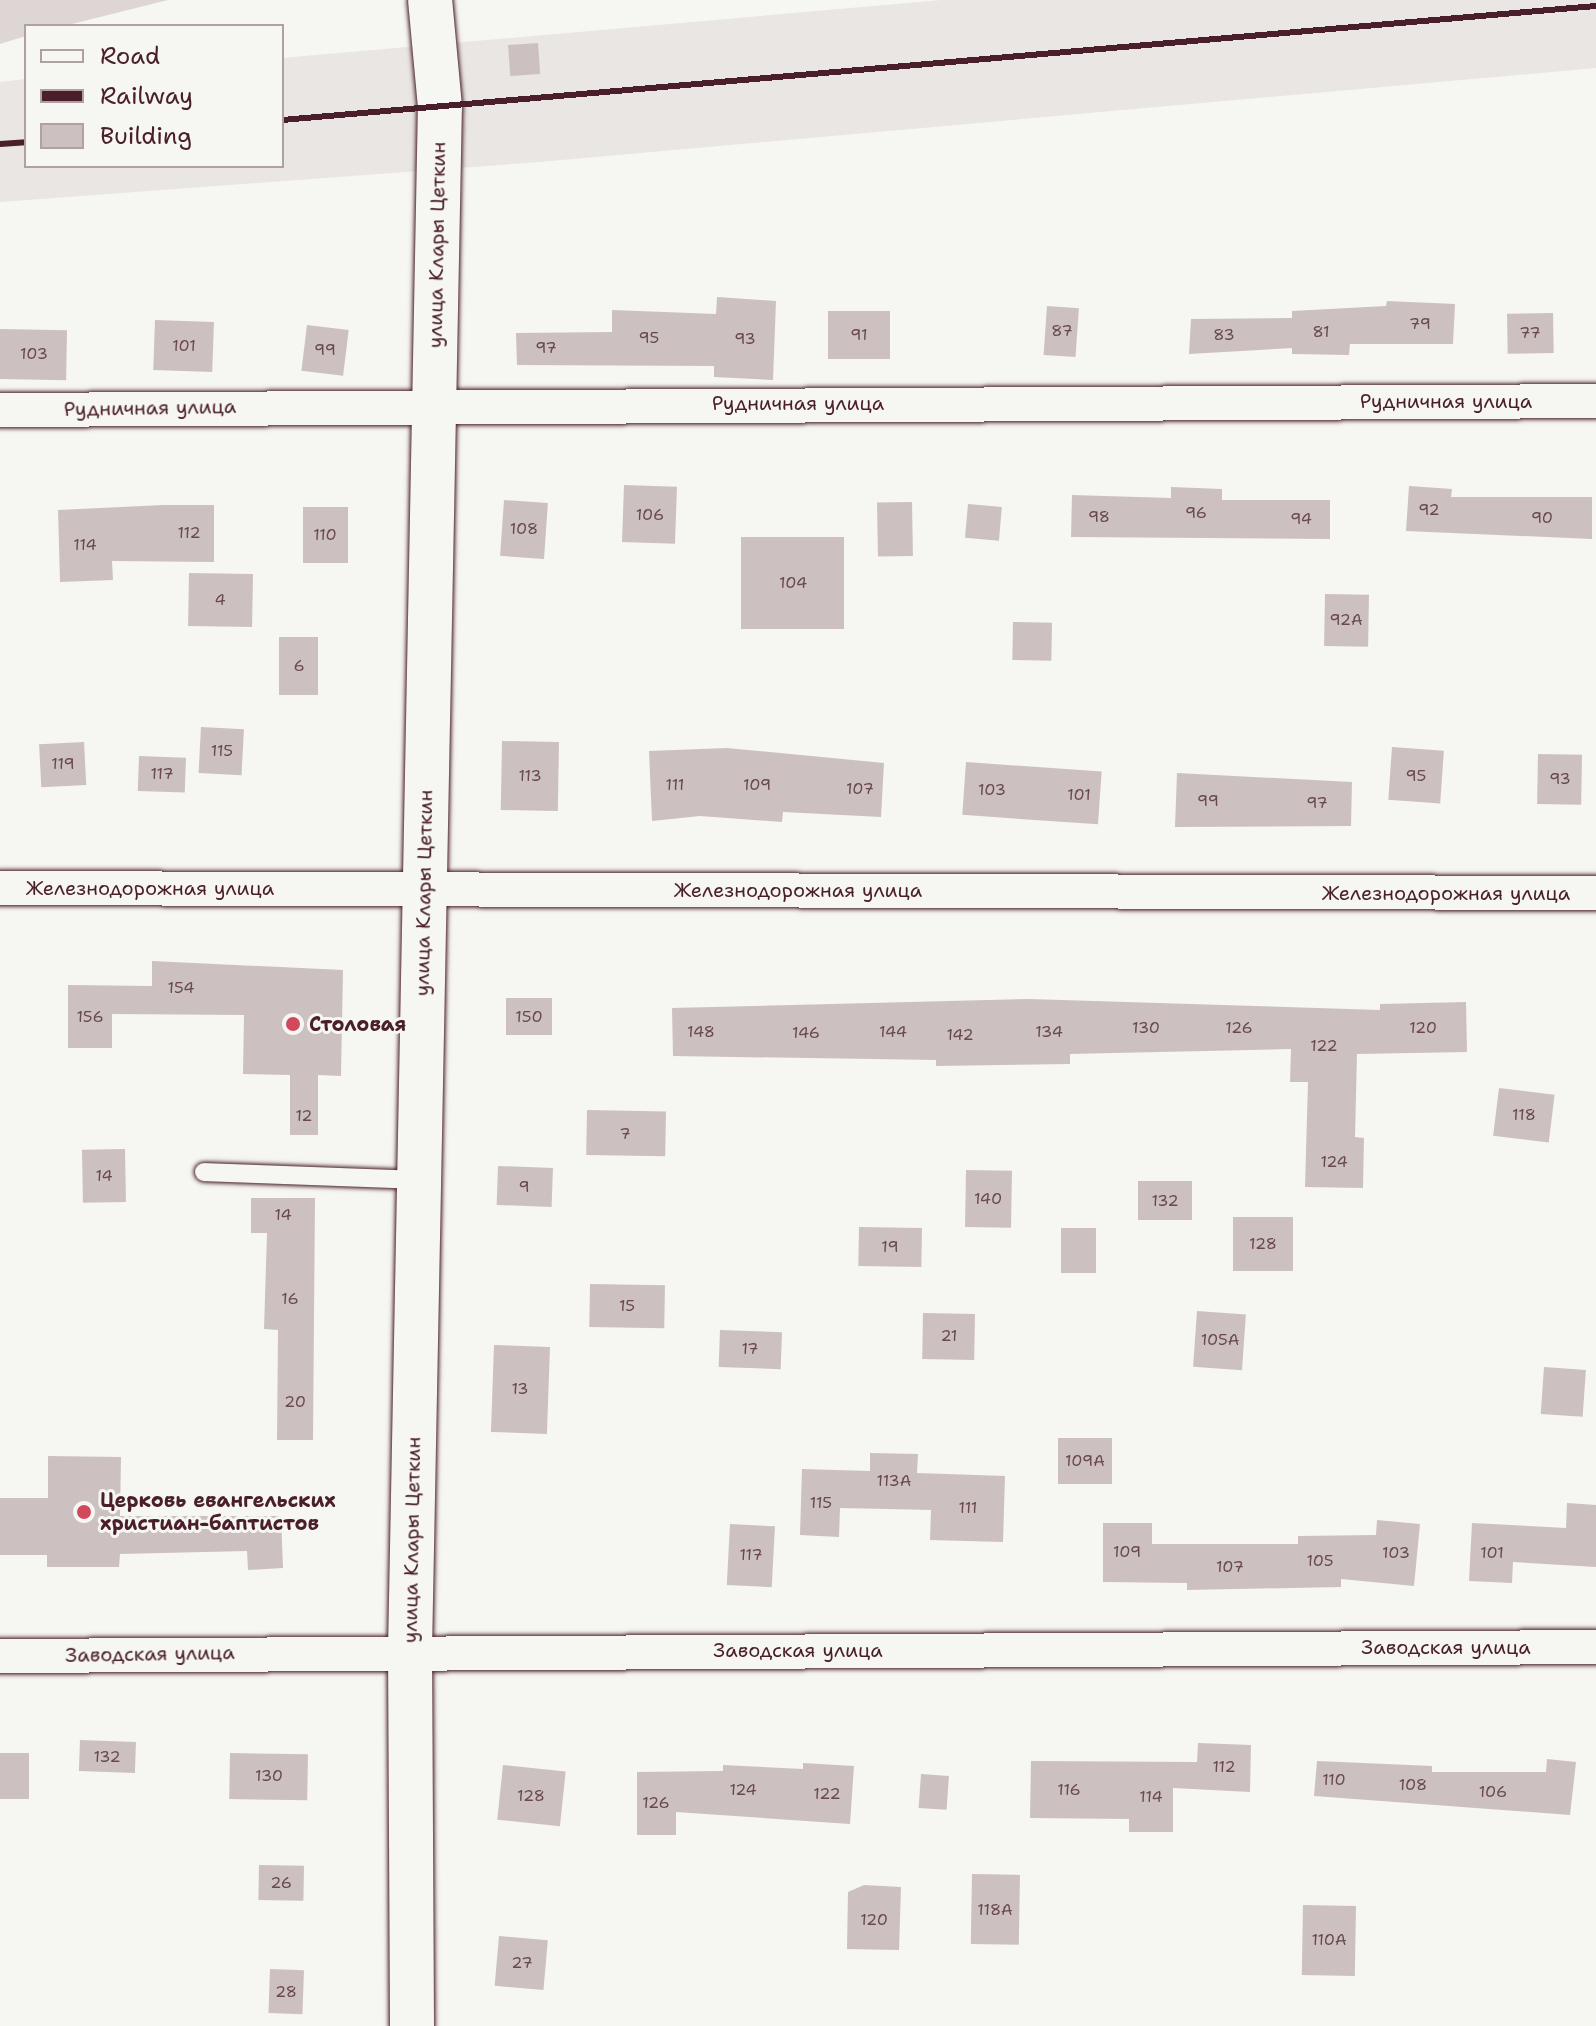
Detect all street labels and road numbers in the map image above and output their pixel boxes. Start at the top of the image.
street label: улица Клары Цеткин [423,142,451,348]
street label: Рудничная улица [1360,389,1532,413]
street label: Рудничная улица [712,391,884,415]
street label: Рудничная улица [64,394,236,422]
street label: улица Клары Цеткин [410,790,438,996]
street label: Железнодорожная улица [26,876,274,900]
street label: Железнодорожная улица [674,878,922,902]
street label: Железнодорожная улица [1322,881,1570,905]
street label: улица Клары Цеткин [398,1437,426,1643]
street label: Заводская улица [1361,1635,1531,1659]
street label: Заводская улица [713,1638,883,1662]
street label: Заводская улица [65,1641,235,1667]

